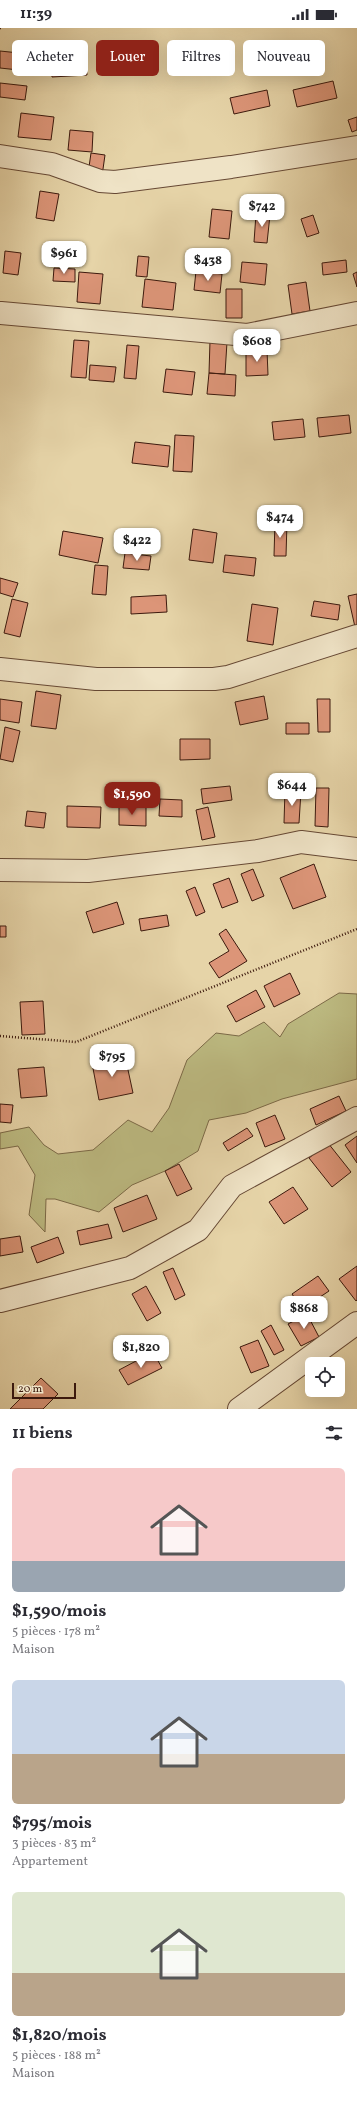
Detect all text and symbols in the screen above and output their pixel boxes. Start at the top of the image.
text: 11:39 [20,4,52,25]
chip: Acheter [12,40,88,76]
chip: Louer [96,40,159,76]
chip: Filtres [167,40,235,76]
chip: Nouveau [243,40,325,76]
pin: $742 [238,194,286,228]
text: $742 [248,198,276,216]
pin: $961 [40,241,88,275]
text: $961 [50,245,78,263]
pin: $438 [184,248,232,282]
text: $438 [194,252,222,270]
pin: $608 [233,329,281,363]
text: $608 [242,333,272,351]
pin: $474 [256,505,304,539]
text: $474 [266,509,294,527]
pin: $422 [113,528,161,562]
text: $422 [123,532,151,550]
pin: $644 [268,773,316,807]
text: $644 [277,777,307,795]
pin: $1,590 [99,782,165,816]
text: $1,590 [113,786,151,804]
pin: $795 [88,1044,136,1078]
text: $795 [99,1048,125,1066]
pin: $868 [280,1296,328,1330]
text: $868 [290,1300,318,1318]
pin: $1,820 [108,1335,174,1369]
text: $1,820 [122,1339,160,1357]
map controls [305,1357,345,1397]
button: locate [305,1357,345,1397]
scale bar [12,1381,76,1400]
text: 20 m [18,1382,42,1397]
text: 11 biens [12,1422,73,1445]
icon: filters [323,1422,345,1444]
icon: home [143,1494,215,1566]
text: $1,590/mois [12,1600,106,1623]
text: 5 pièces · 178 m² [12,1623,100,1641]
text: Maison [12,1641,55,1659]
icon: home [143,1706,215,1778]
text: $795/mois [12,1812,92,1835]
text: 3 pièces · 83 m² [12,1835,96,1853]
text: Appartement [12,1853,88,1871]
icon: home [143,1918,215,1990]
text: $1,820/mois [12,2024,107,2047]
text: 5 pièces · 188 m² [12,2047,101,2065]
text: Maison [12,2065,55,2083]

